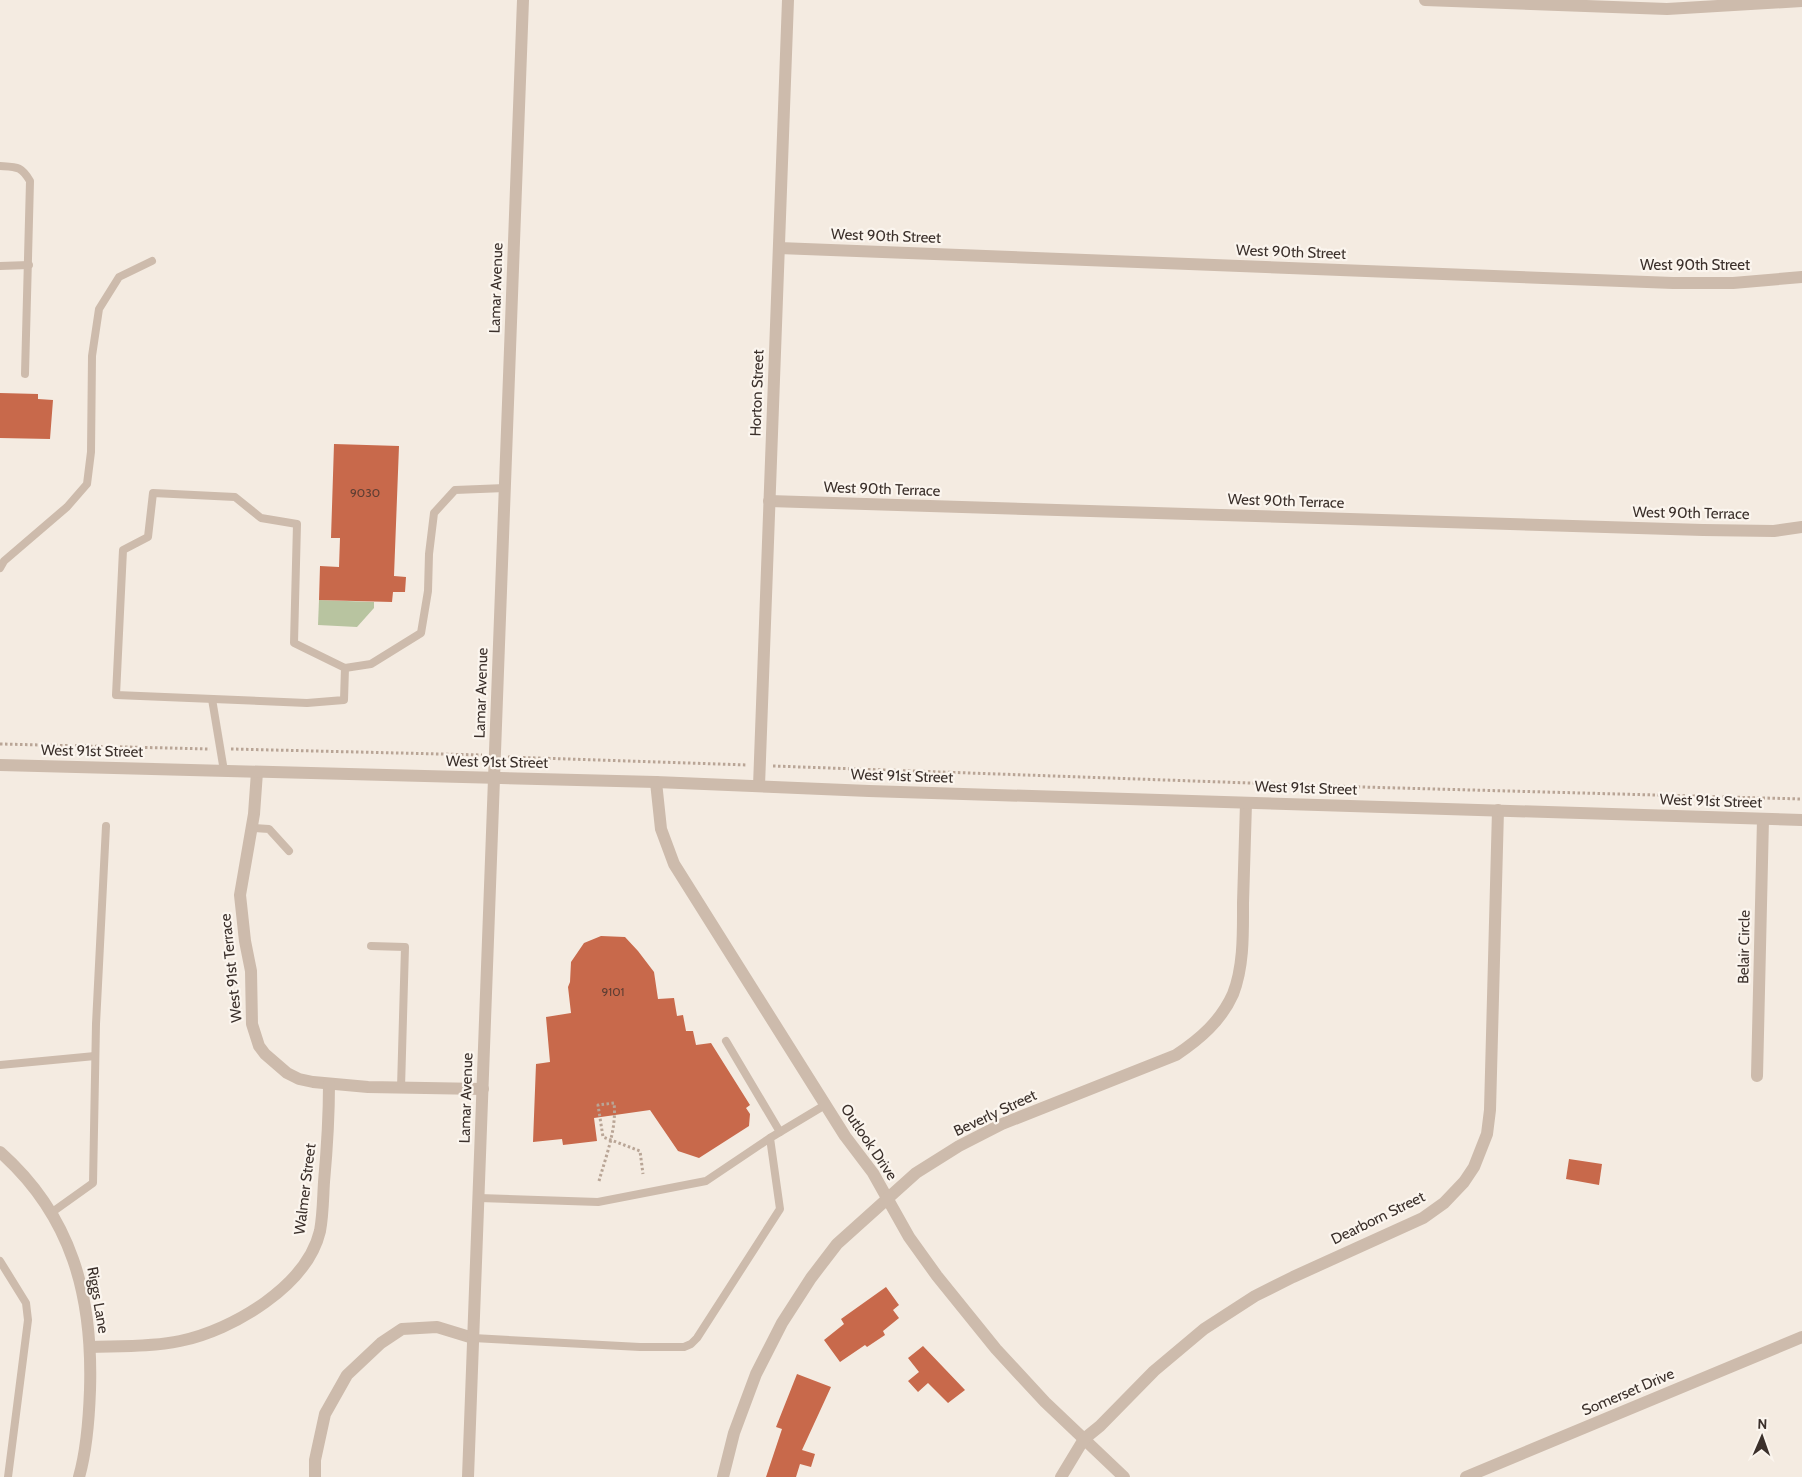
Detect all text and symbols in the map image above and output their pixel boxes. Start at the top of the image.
street label: West 90th Street [831,225,941,247]
street label: West 90th Street [1236,241,1346,263]
street label: Lamar Avenue [485,242,507,334]
street label: West 90th Street [1640,256,1750,274]
street label: Horton Street [746,349,768,437]
street label: West 90th Terrace [823,478,941,500]
house number: 9030 [350,485,380,500]
street label: West 90th Terrace [1227,490,1345,512]
street label: West 90th Terrace [1632,503,1750,523]
street label: Lamar Avenue [470,647,492,739]
street label: West 91st Street [41,741,143,761]
street label: West 91st Street [446,752,548,772]
street label: West 91st Street [850,765,954,787]
street label: West 91st Street [1254,777,1358,799]
street label: West 91st Street [1659,790,1763,812]
street label: Belair Circle [1734,910,1754,984]
street label: West 91st Terrace [216,912,246,1023]
house number: 9101 [601,984,625,999]
street label: Lamar Avenue [455,1052,477,1144]
street label: Beverly Street [951,1086,1039,1140]
street label: Outlook Drive [837,1100,901,1184]
street label: Walmer Street [290,1142,320,1236]
street label: Dearborn Street [1328,1188,1428,1248]
street label: Riggs Lane [83,1265,113,1335]
street label: Somerset Drive [1579,1364,1677,1420]
north arrow [1737,1412,1787,1462]
text: N [1757,1415,1768,1433]

